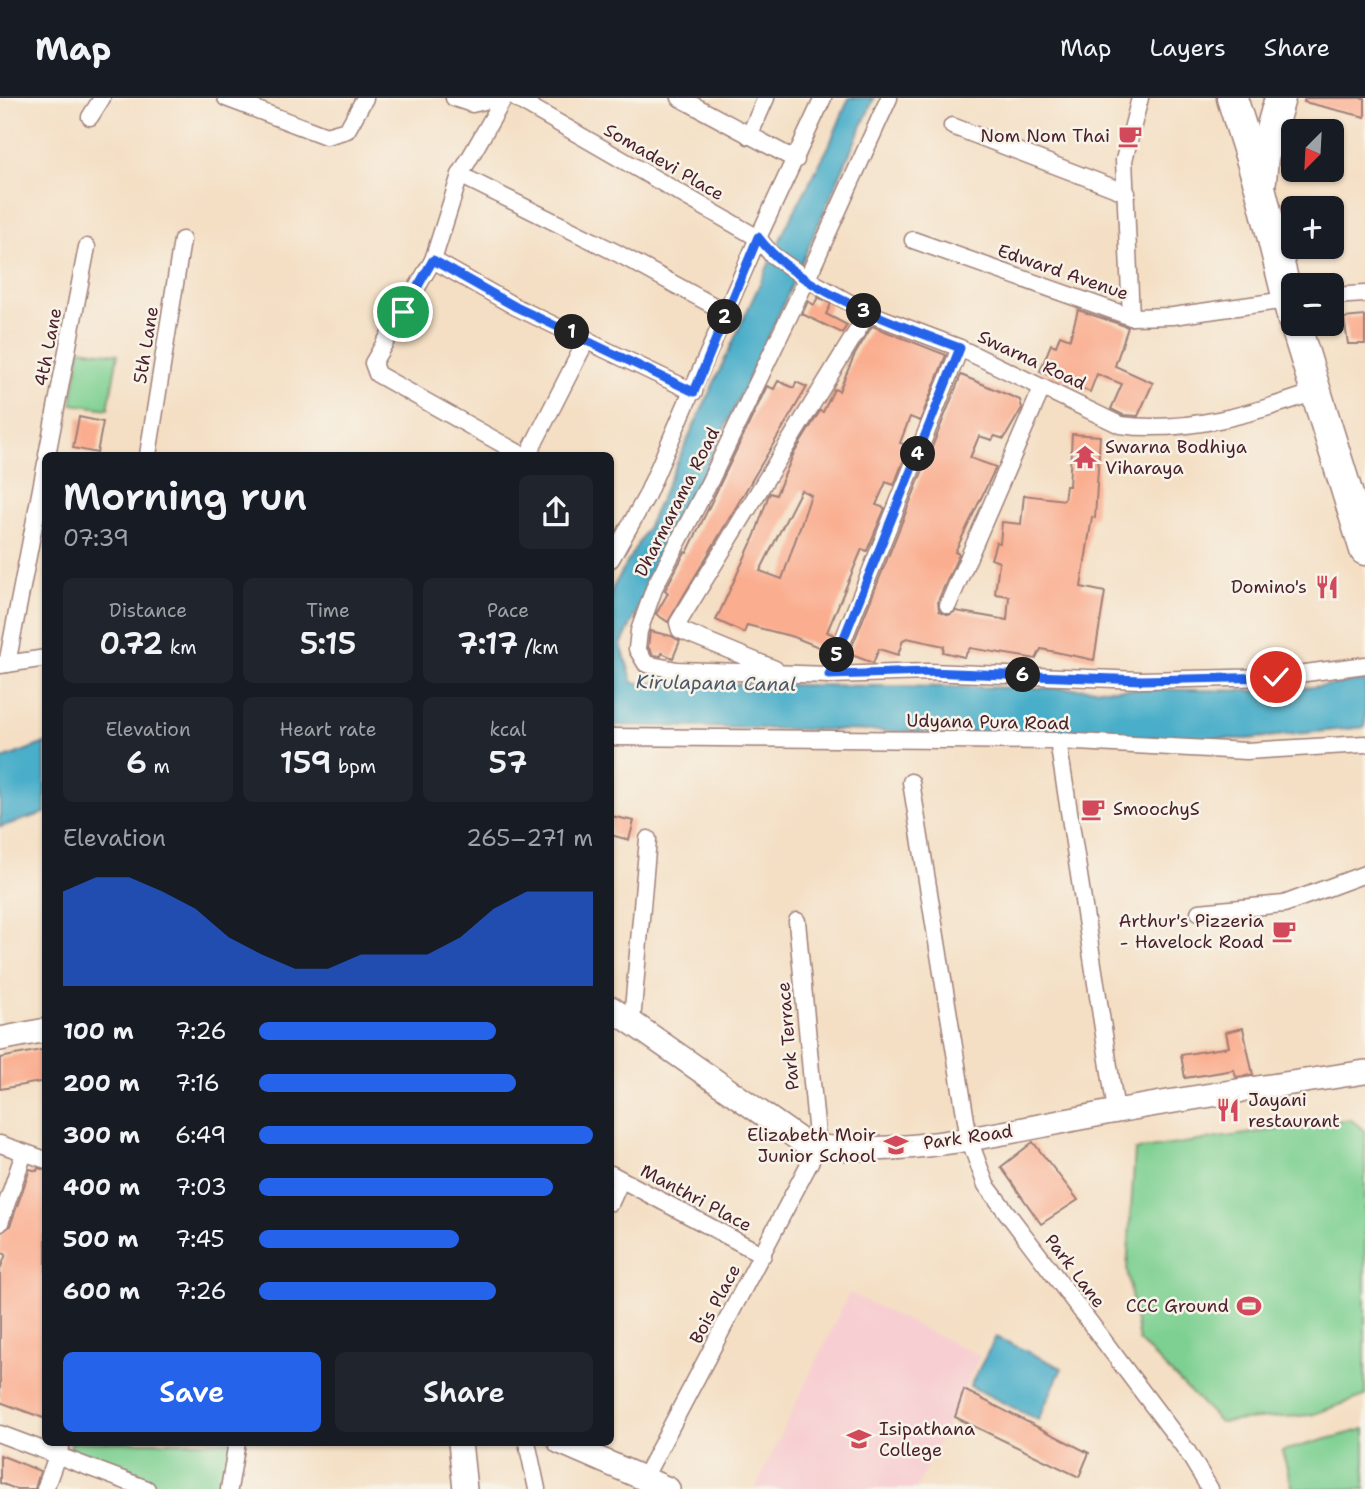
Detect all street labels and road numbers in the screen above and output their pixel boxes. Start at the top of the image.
street label: Somadevi Place [600,118,728,206]
street label: Edward Avenue [994,238,1132,306]
street label: 5th Lane [128,305,164,385]
street label: 4th Lane [29,306,67,388]
street label: Swarna Road [974,324,1090,396]
street label: Dharmarama Road [629,423,725,581]
street label: Udyana Pura Road [906,709,1070,735]
street label: Park Terrace [771,981,805,1091]
street label: Park Road [922,1119,1014,1155]
street label: Manthri Place [636,1159,756,1237]
street label: Park Lane [1039,1229,1111,1313]
street label: Bois Place [684,1260,746,1348]

